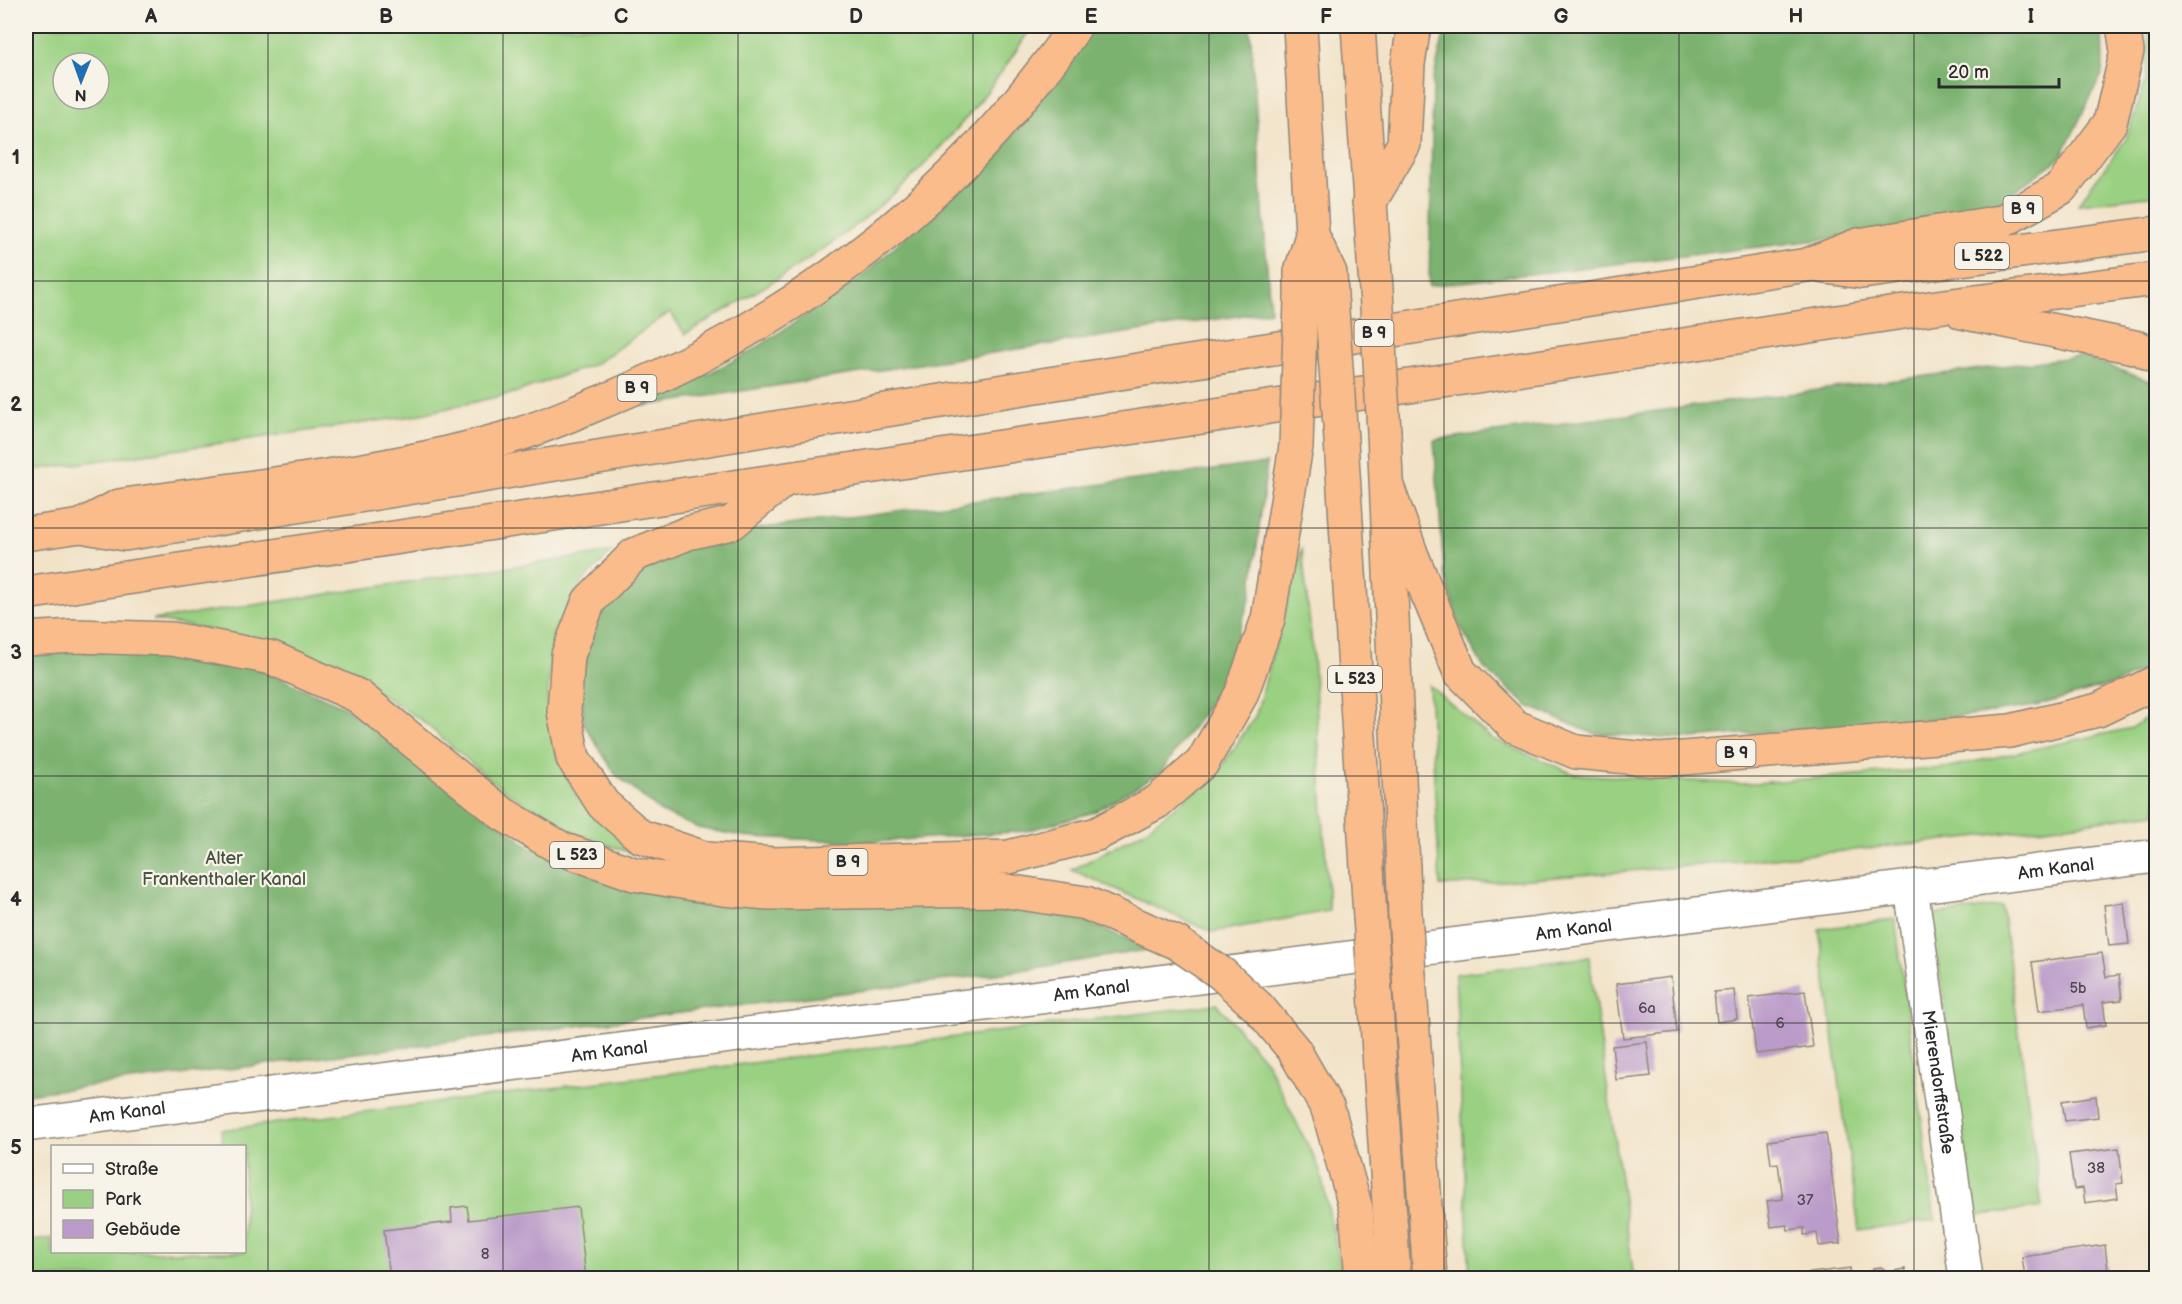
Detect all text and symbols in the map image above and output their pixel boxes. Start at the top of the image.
text: A [144,5,158,29]
text: B [379,5,393,29]
text: C [614,5,628,29]
text: D [849,5,863,29]
text: E [1085,5,1098,29]
text: F [1320,5,1332,29]
text: G [1554,5,1569,29]
text: H [1789,5,1803,29]
text: I [2028,5,2034,29]
north arrow [51,51,111,111]
scale bar [1939,51,2059,89]
text: 20 m [1948,62,1989,83]
text: N [75,85,87,104]
text: 1 [12,146,20,170]
road number: B 9 [2004,196,2042,222]
road number: L 522 [1955,243,2009,269]
road number: B 9 [1354,320,1394,346]
road number: B 9 [618,375,656,401]
text: 2 [10,393,22,417]
text: 3 [10,641,22,665]
road number: L 523 [1328,666,1382,692]
road number: B 9 [1716,740,1756,766]
road number: L 523 [550,842,604,868]
park label: Alter Frankenthaler Kanal [142,848,306,890]
road number: B 9 [828,849,868,875]
street label: Am Kanal [2016,853,2095,884]
text: 4 [10,888,22,912]
street label: Am Kanal [1534,914,1613,945]
street label: Am Kanal [1052,975,1131,1006]
house number: 5b [2069,979,2087,998]
house number: 6a [1638,999,1656,1018]
street label: Mierendorffstraße [1918,1009,1959,1156]
house number: 6 [1775,1014,1785,1033]
street label: Am Kanal [570,1036,649,1067]
street label: Am Kanal [88,1097,167,1127]
text: 5 [10,1136,22,1160]
legend [51,1145,246,1253]
text: Straße [105,1159,159,1180]
house number: 38 [2087,1159,2105,1178]
text: Park [105,1189,141,1210]
house number: 37 [1797,1191,1814,1210]
text: Gebäude [105,1219,181,1240]
house number: 8 [481,1245,490,1264]

